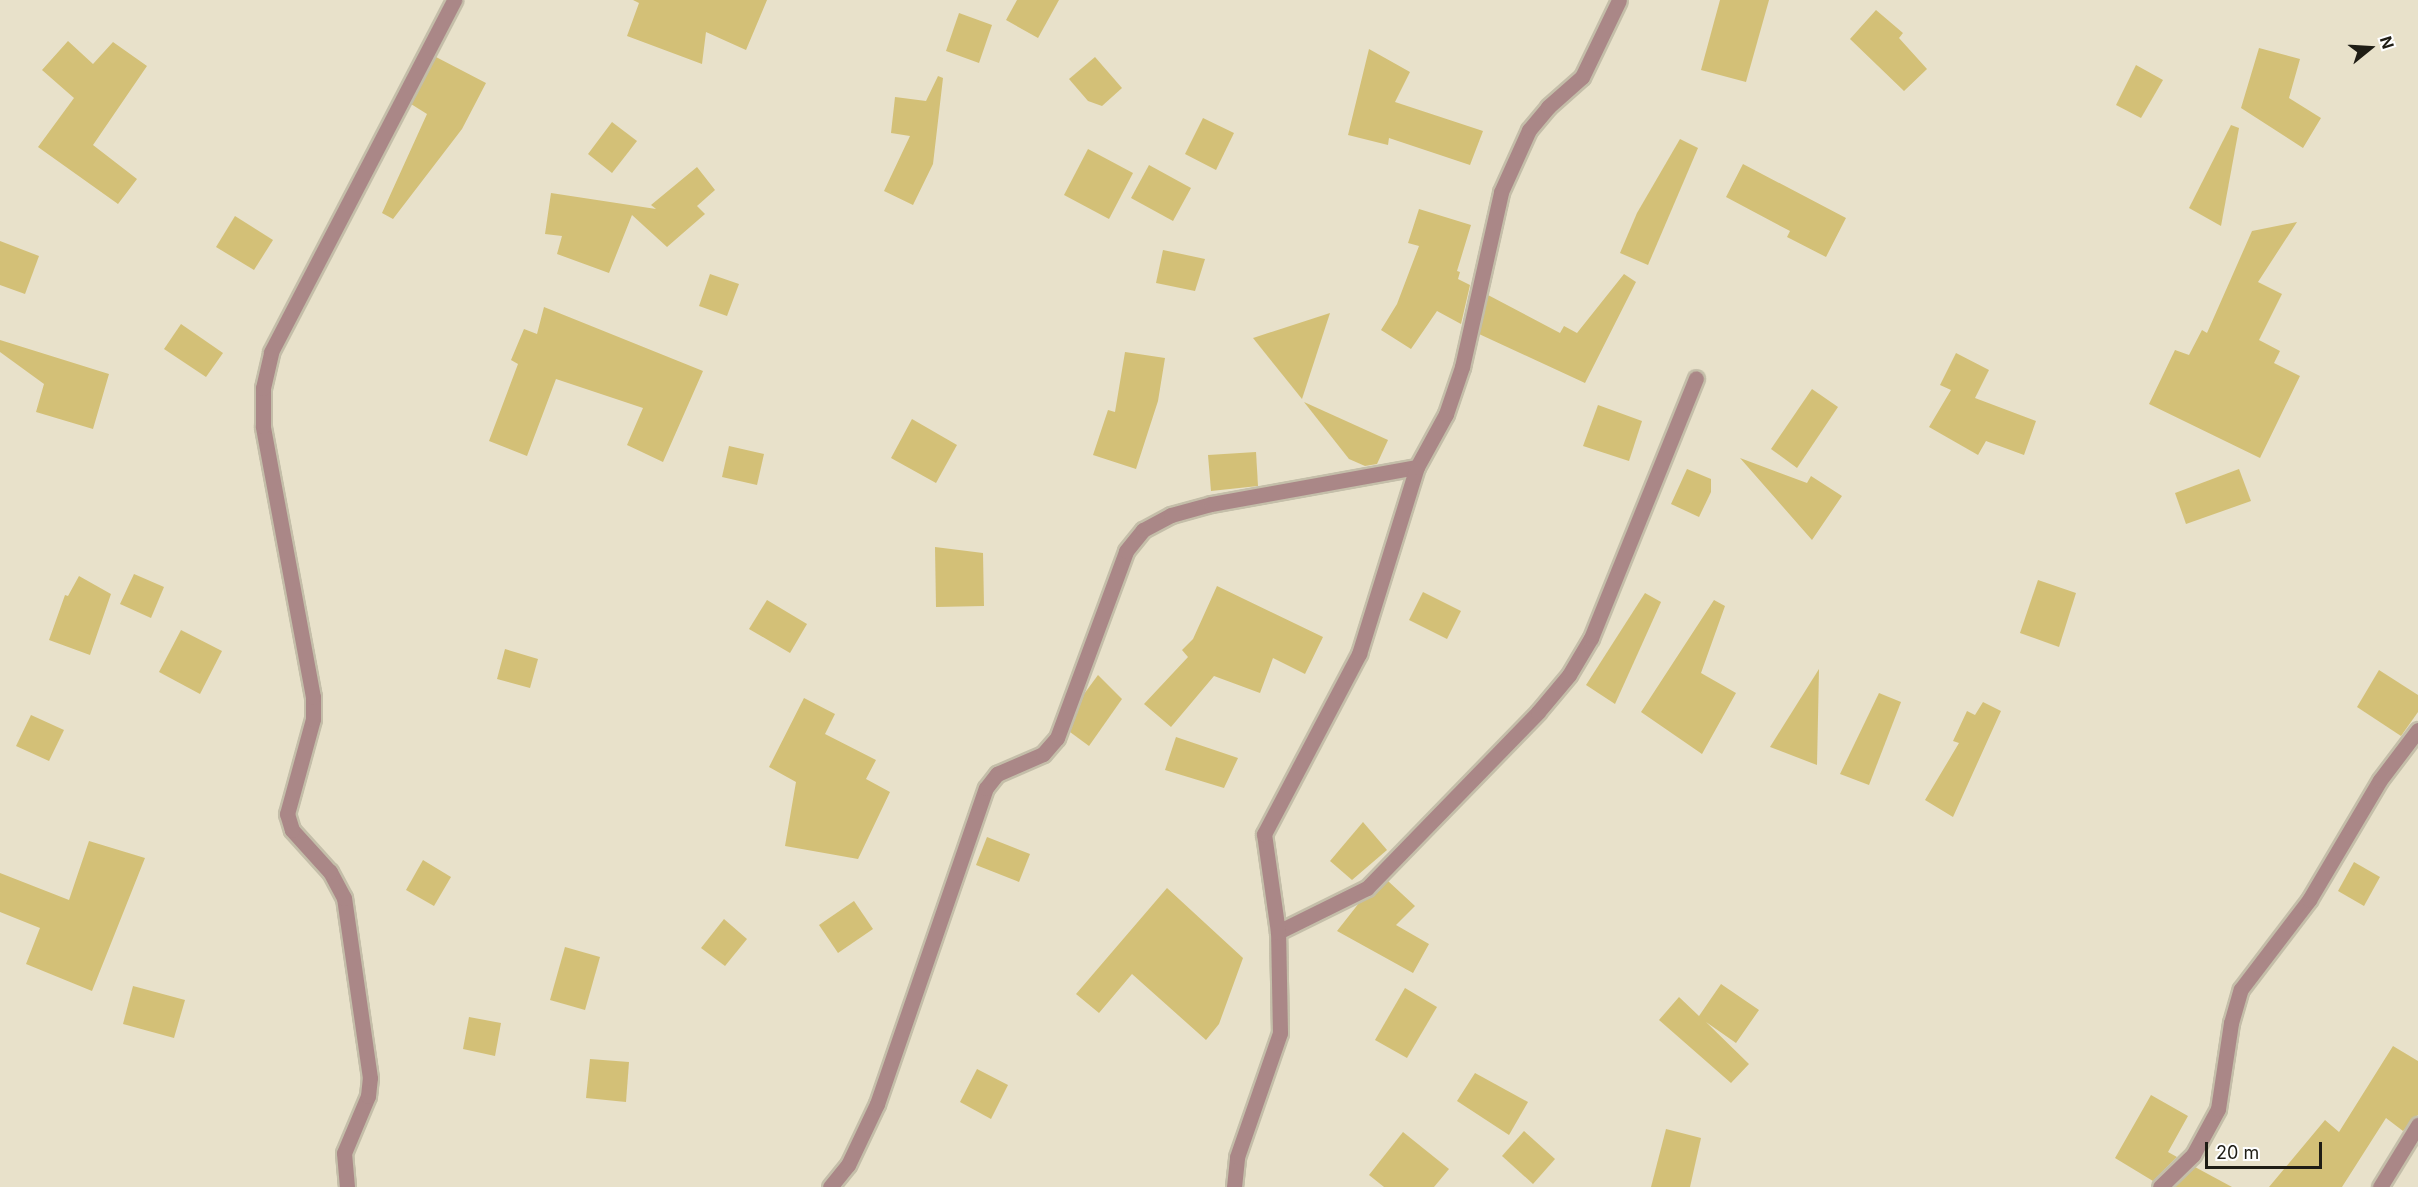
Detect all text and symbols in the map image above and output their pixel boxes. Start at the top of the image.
north arrow [2340,18,2400,78]
text: N [2376,34,2399,51]
scale bar [2208,1130,2325,1168]
text: 20 m [2216,1142,2259,1163]

